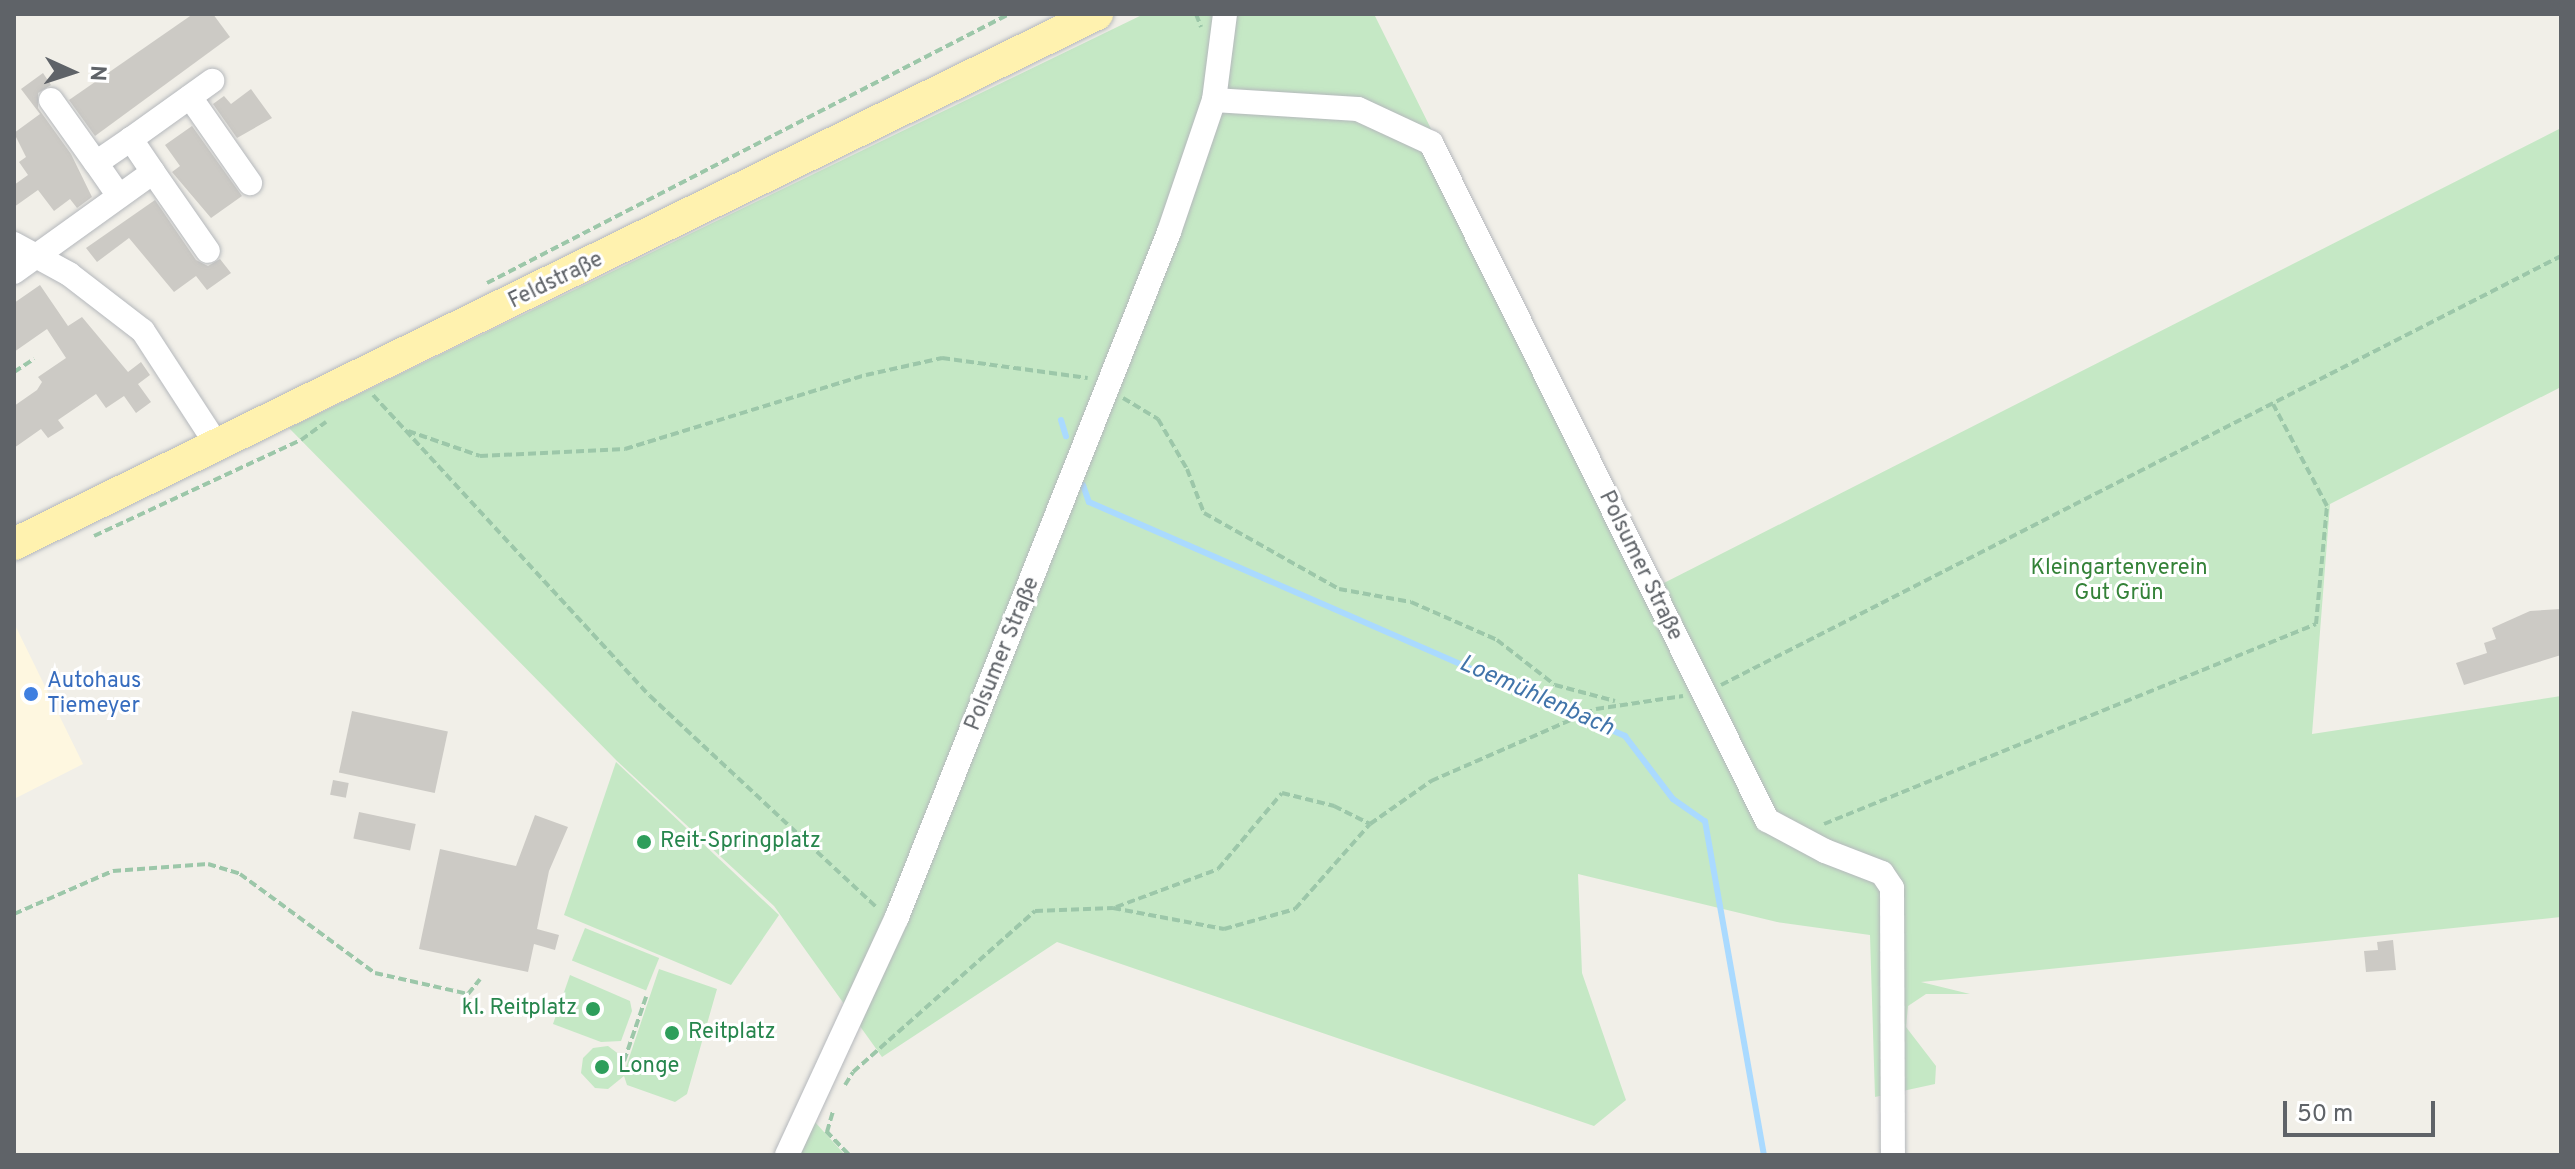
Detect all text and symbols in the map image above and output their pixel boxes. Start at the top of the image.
north arrow [32,32,112,112]
text: N [83,65,110,82]
street label: Feldstraße [504,247,608,315]
street label: Polsumer Straße [1592,487,1688,645]
park label: Kleingartenverein Gut Grün [2030,555,2208,606]
street label: Polsumer Straße [960,573,1046,735]
water label: Loemühlenbach [1454,650,1618,744]
place label: Autohaus Tiemeyer [47,668,141,720]
marker: Autohaus Tiemeyer [22,685,40,703]
place label: Reit-Springplatz [660,829,821,855]
marker: Reit-Springplatz [635,833,653,851]
place label: kl. Reitplatz [462,996,577,1022]
marker: kl. Reitplatz [584,1000,602,1018]
place label: Reitplatz [688,1020,776,1046]
marker: Reitplatz [663,1024,681,1042]
place label: Longe [618,1054,679,1080]
marker: Longe [593,1058,611,1076]
scale bar [2287,1085,2439,1135]
text: 50 m [2297,1100,2353,1130]

